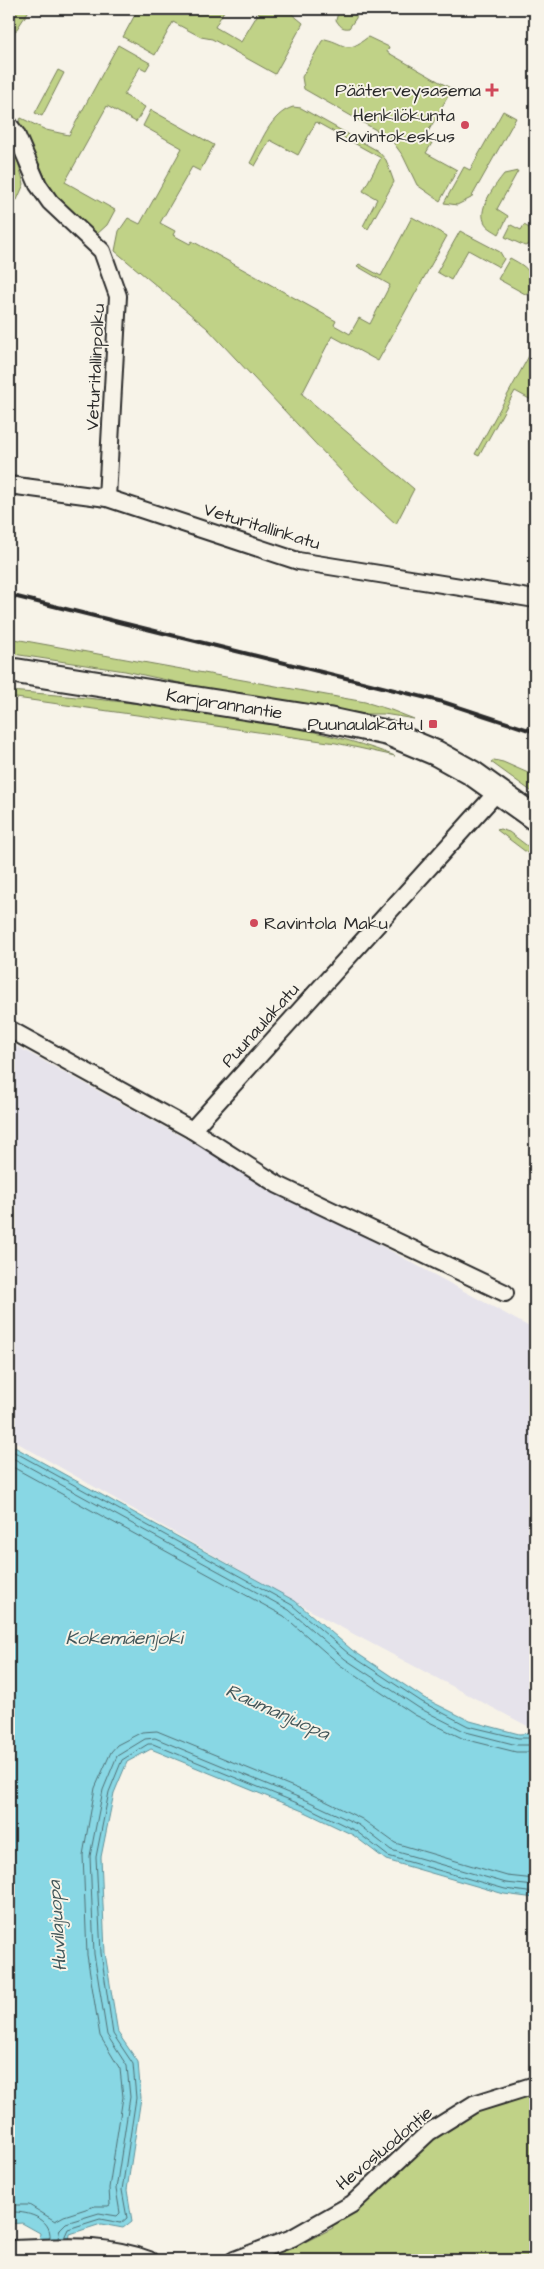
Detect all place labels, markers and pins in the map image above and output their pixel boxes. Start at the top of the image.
place label: Pääterveysasema [335,78,481,104]
marker: Pääterveysasema [485,83,499,97]
place label: Henkilökunta Ravintokeskus [335,103,455,149]
marker: Henkilökunta Ravintokeskus [459,119,471,131]
place label: Puunaulakatu I [307,712,423,737]
marker: Puunaulakatu I [427,718,439,730]
place label: Ravintola Maku [264,911,388,936]
marker: Ravintola Maku [248,917,260,929]

